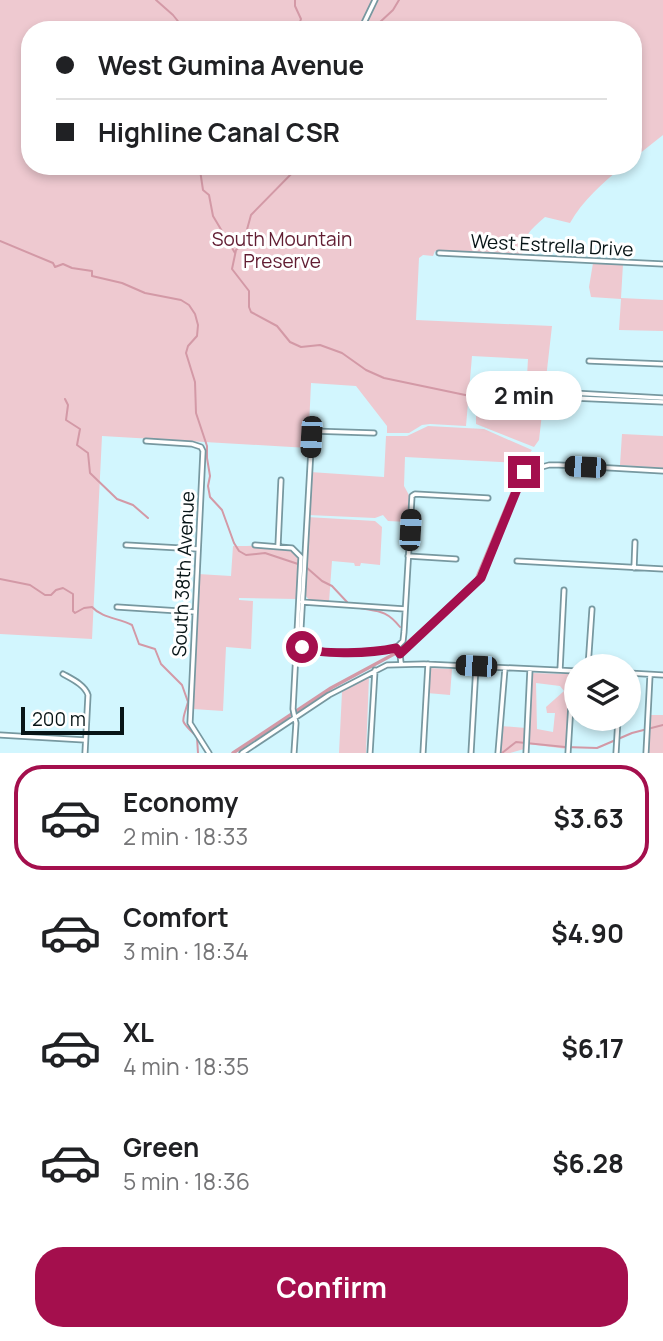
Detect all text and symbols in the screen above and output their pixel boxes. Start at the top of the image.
text: West Gumina Avenue [98,47,364,83]
text: Highline Canal CSR [98,114,340,150]
park label: South Mountain Preserve [212,226,352,274]
street label: West Estrella Drive [470,228,634,262]
callout: 2 min [466,370,582,420]
text: 2 min [494,379,554,411]
car [300,415,323,459]
car [564,455,607,479]
route end [508,456,540,488]
street label: South 38th Avenue [166,490,200,658]
car [399,508,422,552]
route start [286,631,318,663]
car [455,654,498,678]
map controls [564,654,641,731]
button: layers [564,654,641,731]
scale bar [21,704,124,736]
text: 200 m [32,706,86,732]
text: Economy [123,784,238,820]
icon: car [39,786,102,849]
text: $3.63 [553,800,624,836]
text: 2 min · 18:33 [123,820,248,852]
text: Comfort [123,899,229,935]
icon: car [39,901,102,964]
text: $4.90 [551,915,624,951]
text: 3 min · 18:34 [123,935,249,967]
text: XL [123,1014,154,1050]
icon: car [39,1016,102,1079]
text: $6.17 [561,1030,624,1066]
text: 4 min · 18:35 [123,1050,249,1082]
text: Green [123,1129,199,1165]
icon: car [39,1131,102,1194]
text: $6.28 [552,1145,624,1181]
text: 5 min · 18:36 [123,1165,250,1197]
button: Confirm [35,1247,628,1327]

